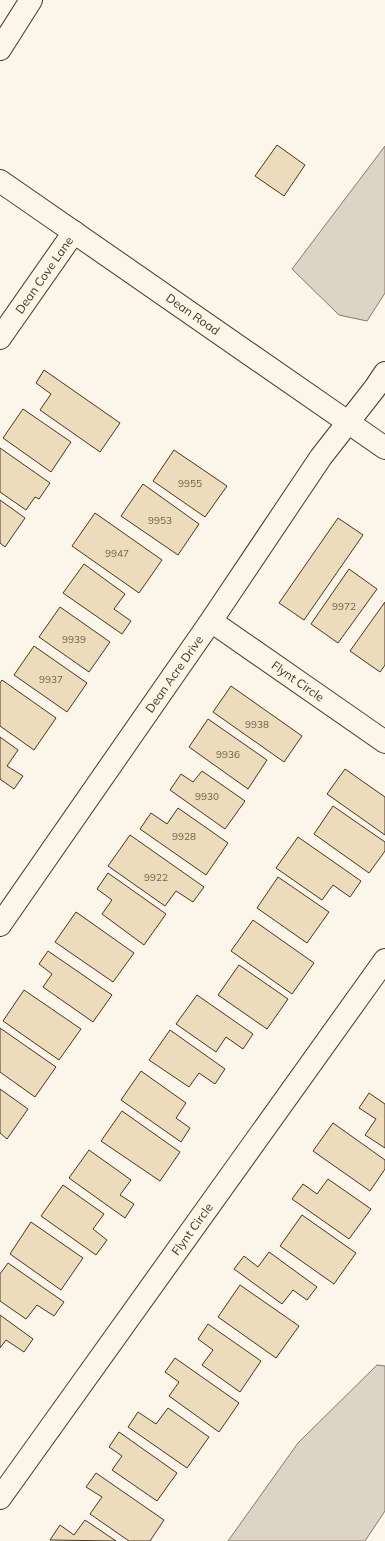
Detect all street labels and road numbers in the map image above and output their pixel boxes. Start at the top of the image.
street label: Dean Cove Lane [12,234,76,316]
street label: Dean Road [163,290,223,338]
street label: Dean Acre Drive [142,633,206,715]
street label: Flynt Circle [269,657,327,705]
street label: Flynt Circle [168,1200,216,1258]

